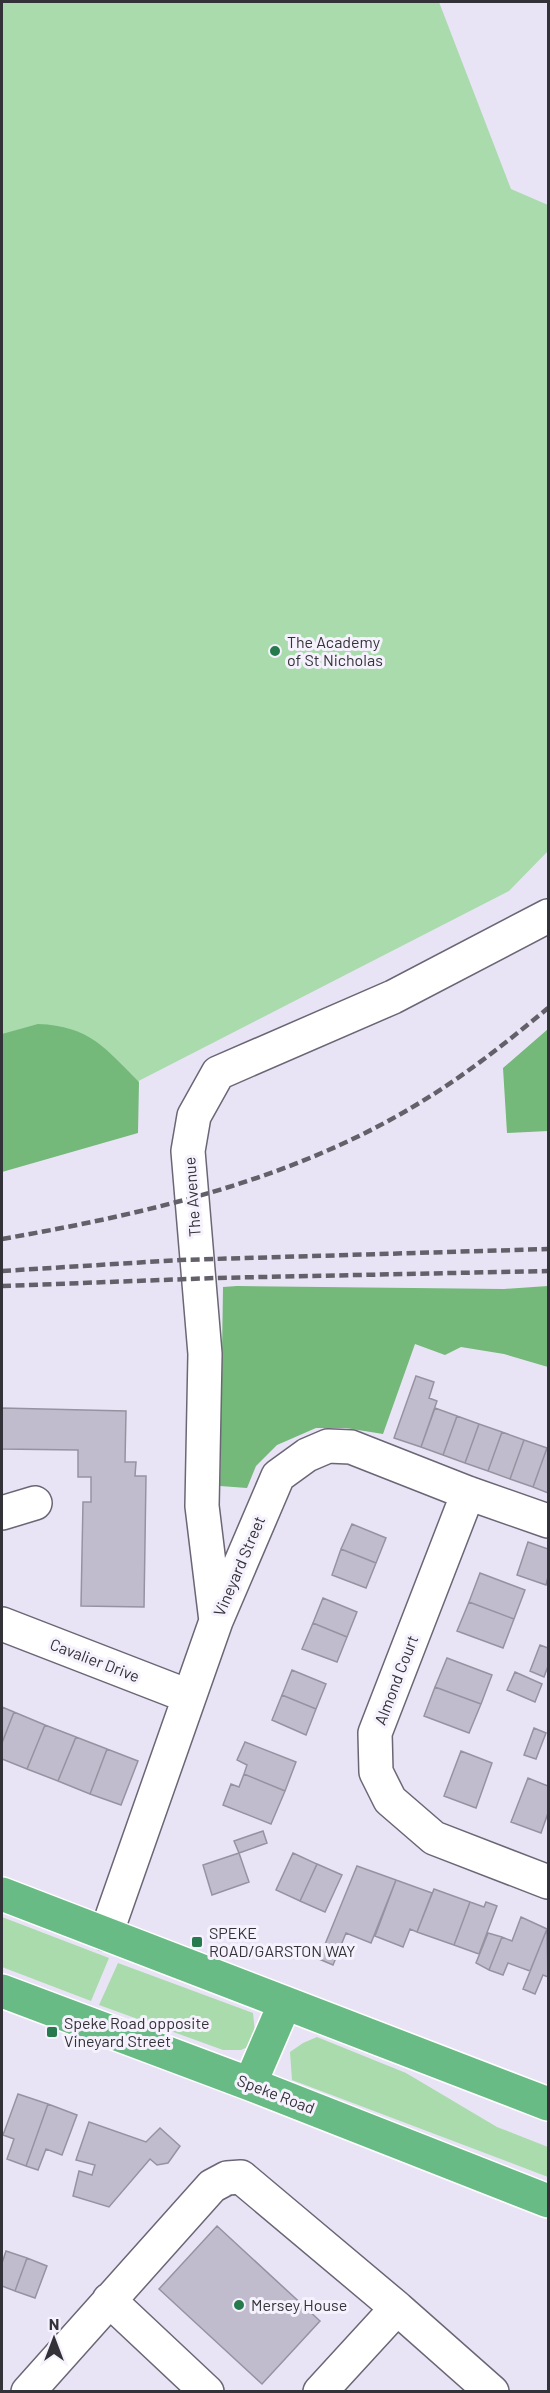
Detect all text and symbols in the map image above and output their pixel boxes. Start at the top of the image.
place label: The Academy of St Nicholas [287,632,383,669]
marker: The Academy of St Nicholas [268,644,282,658]
street label: The Avenue [179,1156,204,1238]
street label: Vineyard Street [209,1513,268,1619]
street label: Almond Court [370,1632,421,1727]
street label: Cavalier Drive [48,1634,143,1685]
place label: SPEKE ROAD/GARSTON WAY [209,1923,355,1960]
marker: SPEKE ROAD/GARSTON WAY [190,1935,204,1949]
place label: Speke Road opposite Vineyard Street [64,2013,210,2050]
marker: Speke Road opposite Vineyard Street [45,2025,59,2039]
street label: Speke Road [235,2070,318,2117]
place label: Mersey House [251,2295,347,2314]
marker: Mersey House [232,2298,246,2312]
north arrow [24,2309,84,2369]
text: N [49,2314,59,2333]

